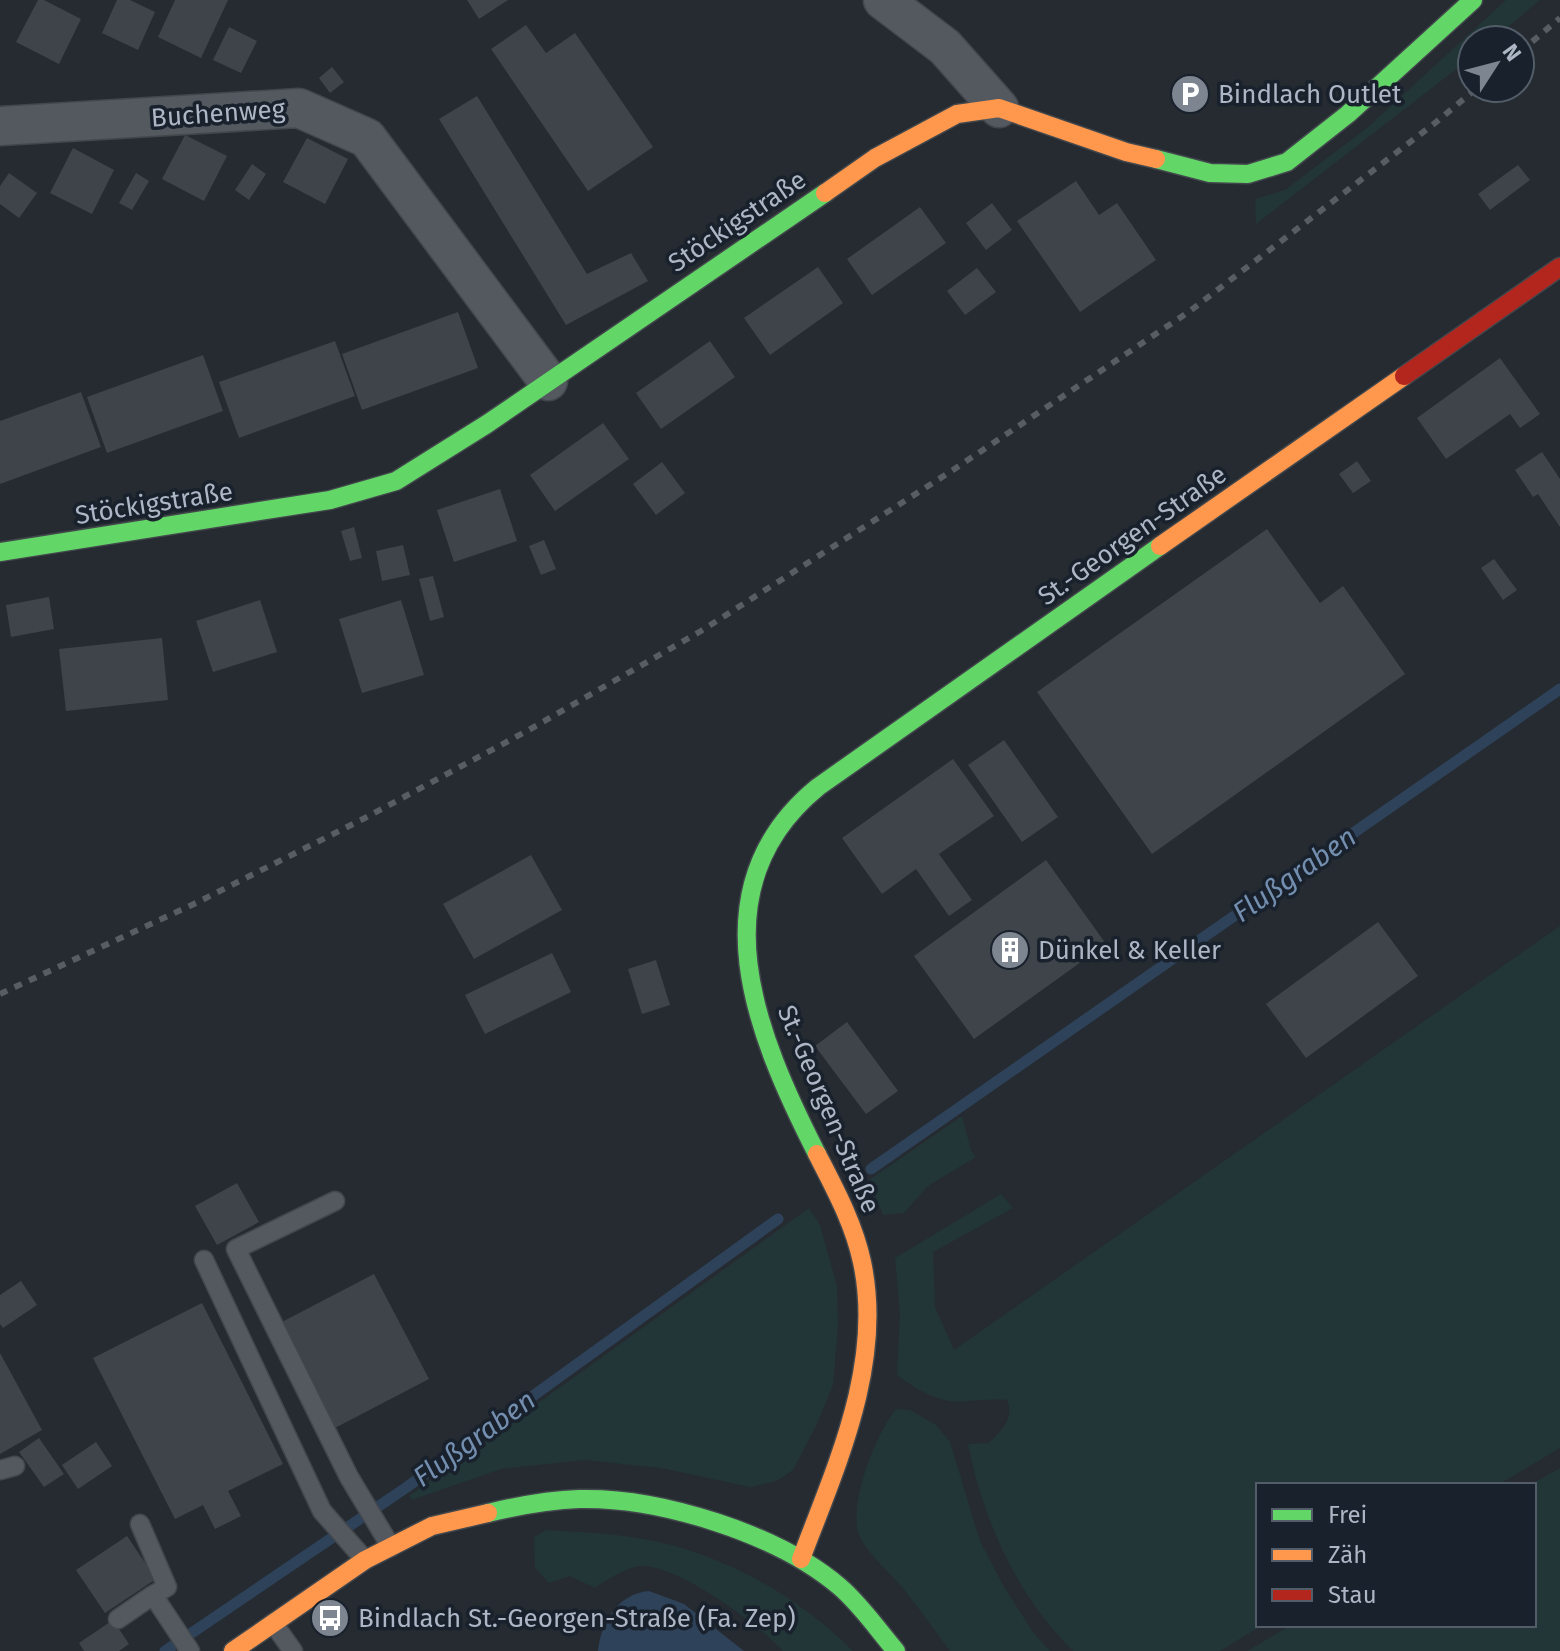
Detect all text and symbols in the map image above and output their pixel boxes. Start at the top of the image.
north arrow [1456,24,1536,104]
text: N [1497,39,1527,66]
parking icon: Bindlach Outlet [1169,73,1211,115]
place label: Bindlach Outlet [1218,79,1402,110]
street label: Buchenweg [150,93,287,134]
street label: Stöckigstraße [663,164,812,279]
street label: St.-Georgen-Straße [1032,459,1232,612]
street label: Stöckigstraße [73,476,235,531]
water label: Flußgraben [1226,820,1362,929]
building icon: Dünkel & Keller [989,929,1031,971]
place label: Dünkel & Keller [1038,935,1221,966]
street label: St.-Georgen-Straße [771,1001,886,1218]
water label: Flußgraben [407,1383,542,1494]
legend [1256,1483,1536,1627]
text: Frei [1328,1501,1367,1529]
text: Zäh [1328,1541,1367,1569]
text: Stau [1328,1581,1377,1609]
bus stop icon: Bindlach St.-Georgen-Straße (Fa. Zep) [309,1597,351,1639]
place label: Bindlach St.-Georgen-Straße (Fa. Zep) [358,1603,796,1634]

